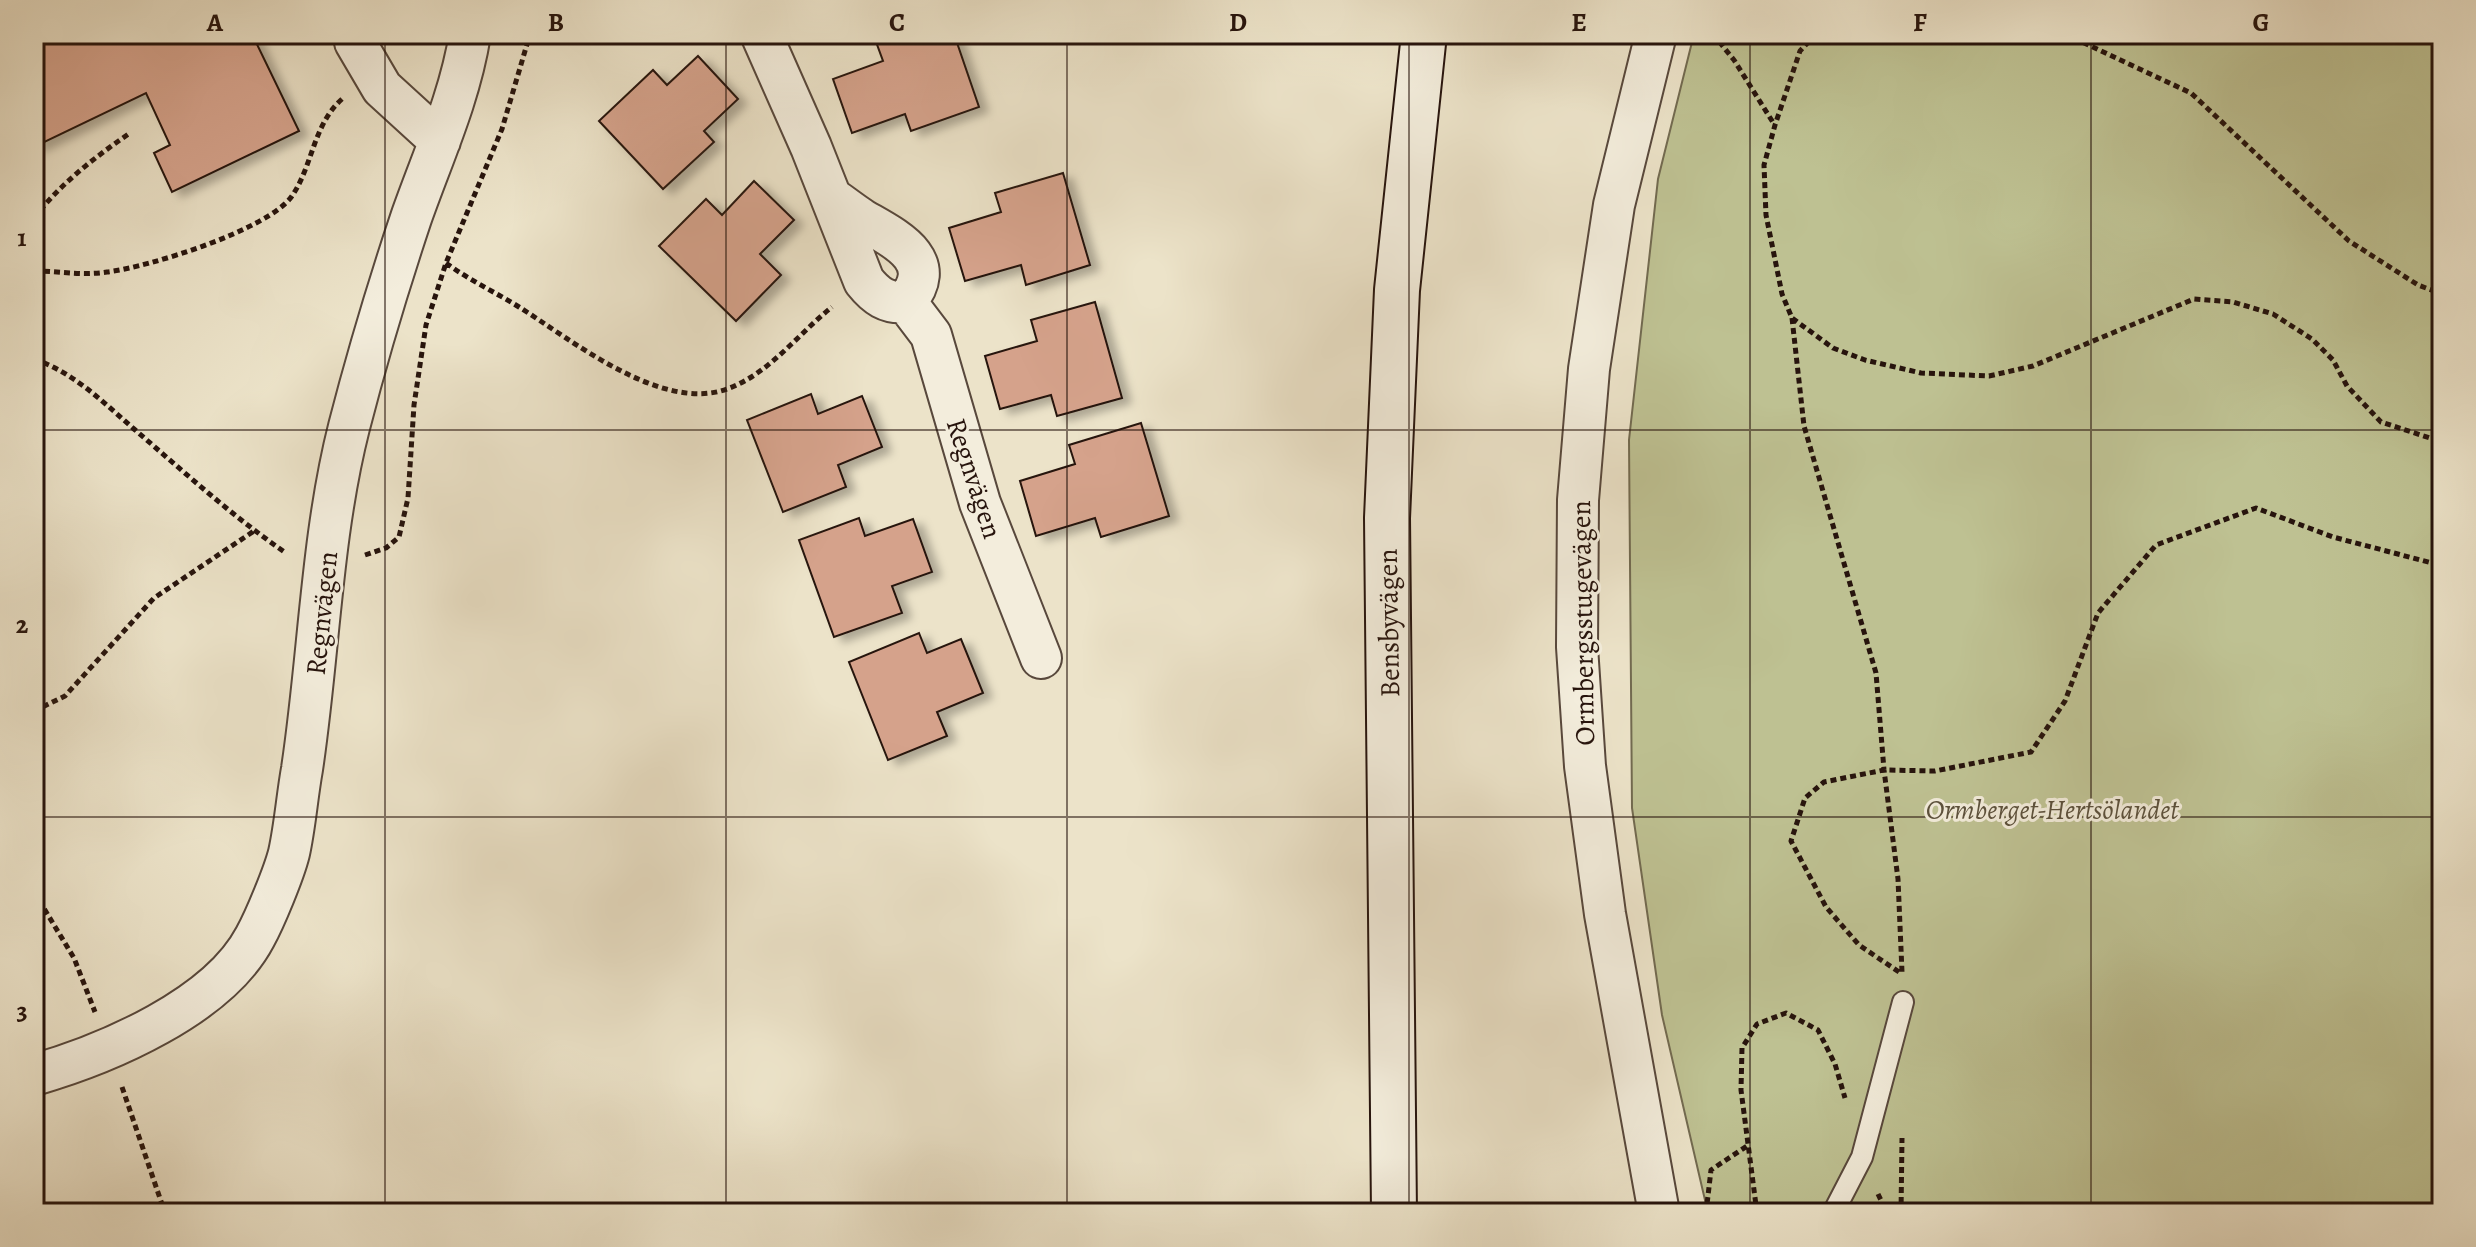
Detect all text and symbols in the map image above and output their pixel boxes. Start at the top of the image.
text: A [206,5,224,40]
text: B [548,5,564,40]
text: C [889,5,905,40]
text: D [1229,5,1247,40]
text: E [1571,5,1587,40]
text: F [1913,5,1927,40]
text: G [2252,5,2270,40]
text: 1 [17,220,27,255]
street label: Regnvägen [937,413,1011,543]
street label: Ormbergsstugevägen [1562,500,1604,746]
street label: Bensbyvägen [1369,548,1409,698]
street label: Regnvägen [297,549,347,677]
text: 2 [16,607,29,642]
park label: Ormberget-Hertsölandet [1926,791,2179,829]
text: 3 [16,993,28,1028]

